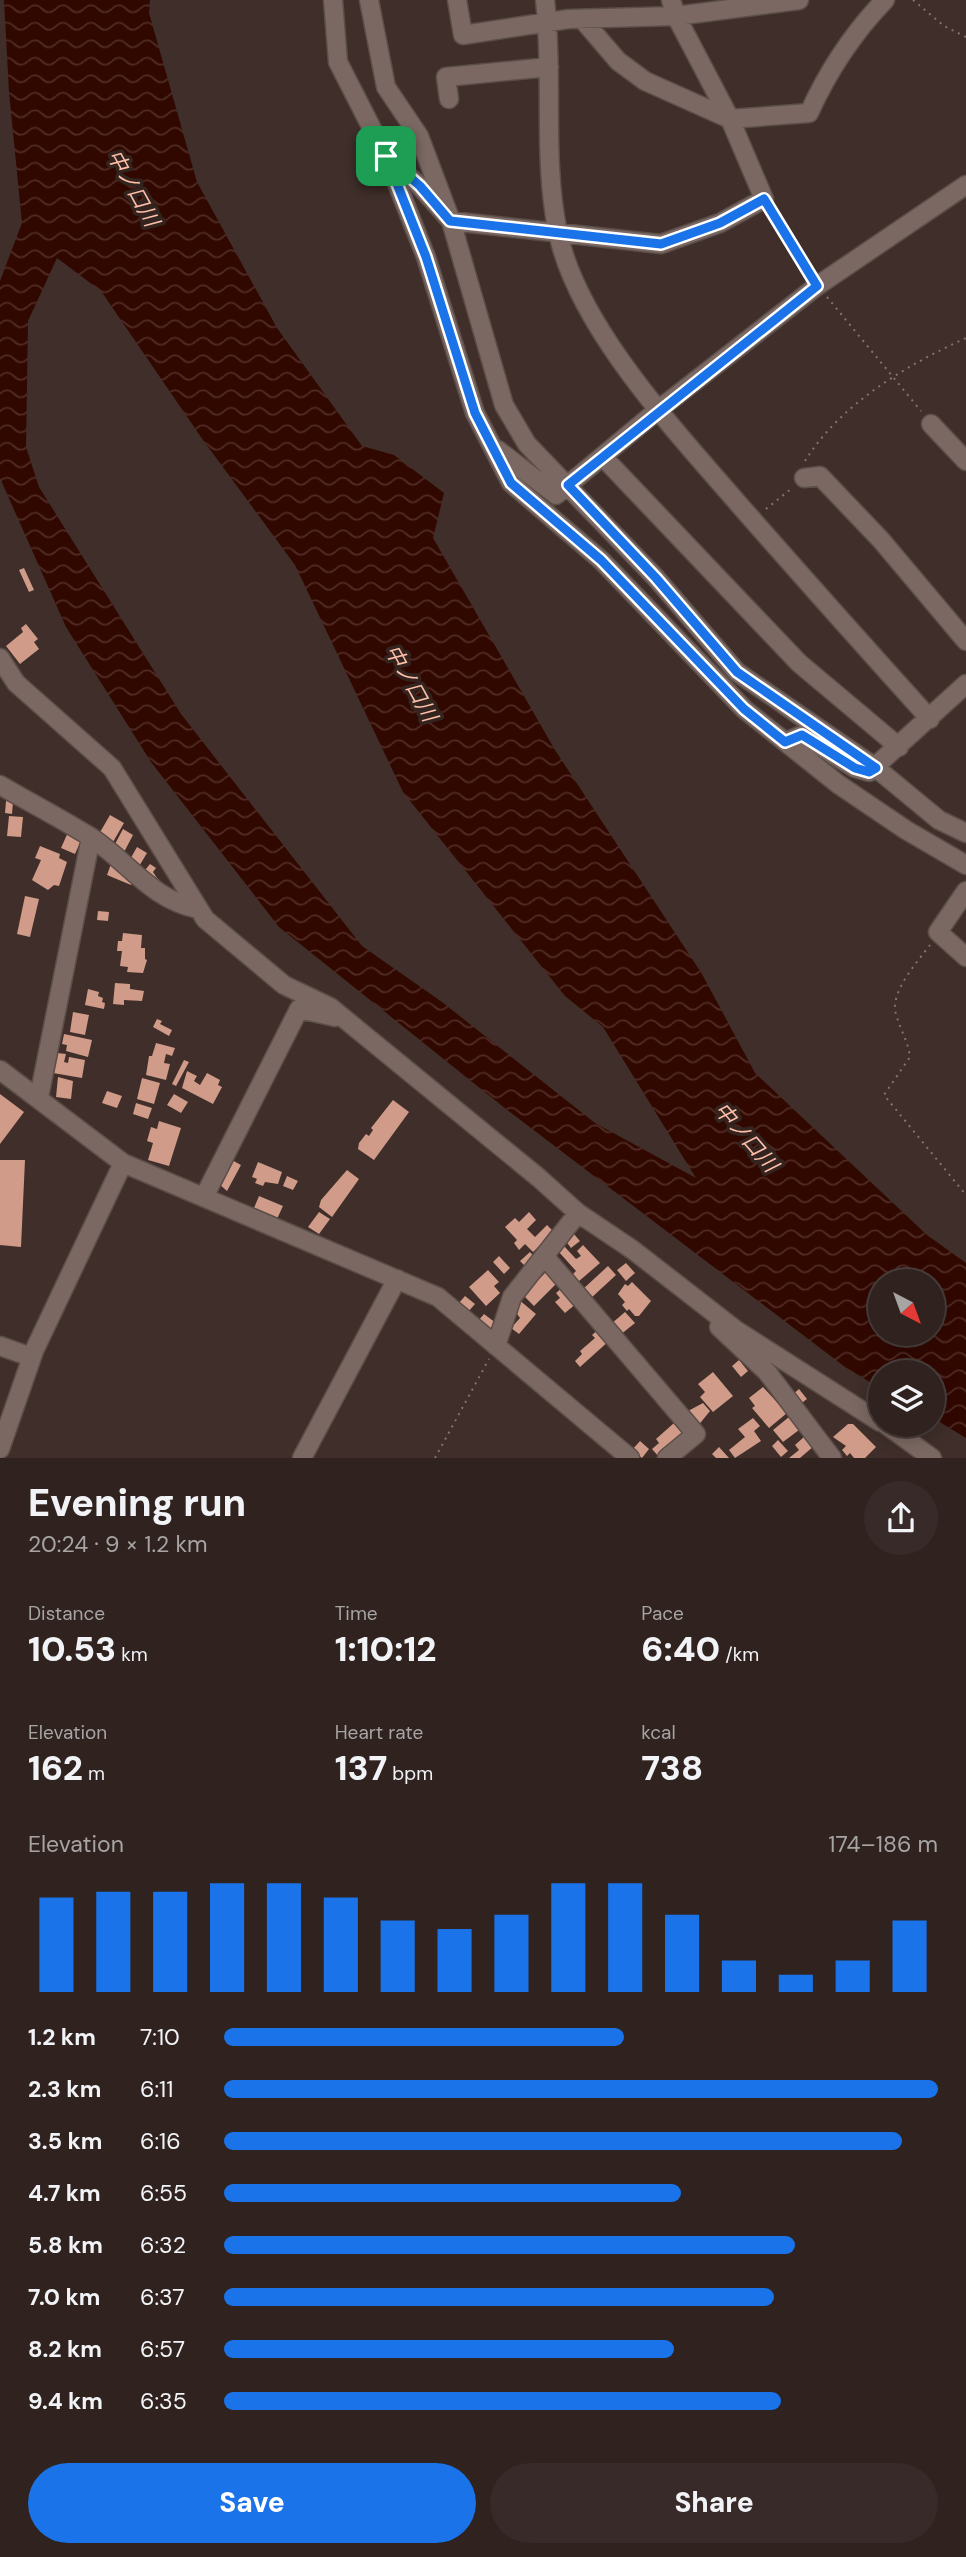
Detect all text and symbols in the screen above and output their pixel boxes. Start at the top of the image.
pin [356,126,416,186]
icon: arrive [367,137,405,175]
water label: 中ノ口川 [100,144,167,233]
water label: 中ノ口川 [378,639,445,728]
water label: 中ノ口川 [708,1096,785,1179]
north arrow [868,1269,945,1346]
map controls [868,1269,945,1437]
button: layers [868,1360,945,1437]
text: Evening run [28,1478,246,1528]
button: share [864,1481,938,1555]
text: 20:24 · 9 × 1.2 km [28,1529,208,1559]
text: Distance [28,1601,105,1626]
text: Time [335,1601,378,1626]
text: Pace [641,1601,684,1626]
text: 10.53 [28,1626,116,1672]
text: 1:10:12 [335,1626,437,1672]
text: 6:40 [641,1626,720,1672]
text: km [116,1642,148,1667]
text: /km [720,1642,759,1667]
text: Elevation [28,1720,107,1745]
text: Heart rate [335,1720,423,1745]
text: kcal [641,1720,676,1745]
text: 162 [28,1745,83,1791]
text: 137 [335,1745,387,1791]
text: 738 [641,1745,703,1791]
text: m [83,1761,105,1786]
text: bpm [387,1761,433,1786]
text: Elevation [28,1829,124,1859]
text: 174–186 m [828,1829,938,1859]
text: 1.2 km [28,2022,96,2052]
text: 7:10 [140,2022,180,2052]
text: 2.3 km [28,2074,101,2104]
text: 6:11 [140,2074,173,2104]
text: 3.5 km [28,2126,102,2156]
text: 6:16 [140,2126,181,2156]
text: 4.7 km [28,2178,101,2208]
text: 6:55 [140,2178,187,2208]
text: 5.8 km [28,2230,103,2260]
text: 6:32 [140,2230,186,2260]
text: 7.0 km [28,2282,100,2312]
text: 6:37 [140,2282,185,2312]
text: 8.2 km [28,2334,102,2364]
text: 6:57 [140,2334,185,2364]
text: 9.4 km [28,2386,103,2416]
text: 6:35 [140,2386,187,2416]
button: Save [28,2463,476,2543]
button: Share [490,2463,938,2543]

